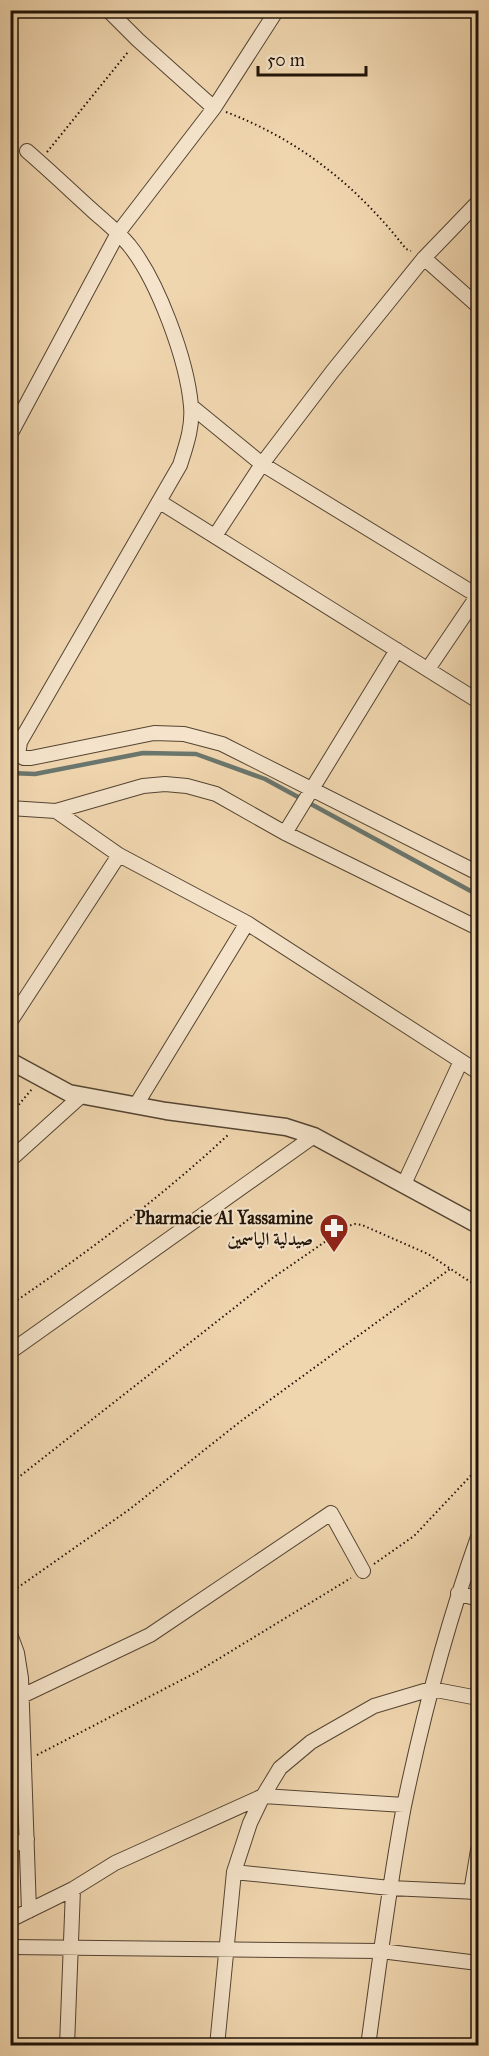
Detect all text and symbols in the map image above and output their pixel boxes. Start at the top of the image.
scale bar [258,39,366,77]
text: 50 m [267,49,305,71]
place label: Pharmacie Al Yassamine صيدلية الياسمين [135,1207,314,1250]
pharmacy icon: Pharmacie Al Yassamine صيدلية الياسمين [318,1212,350,1254]

